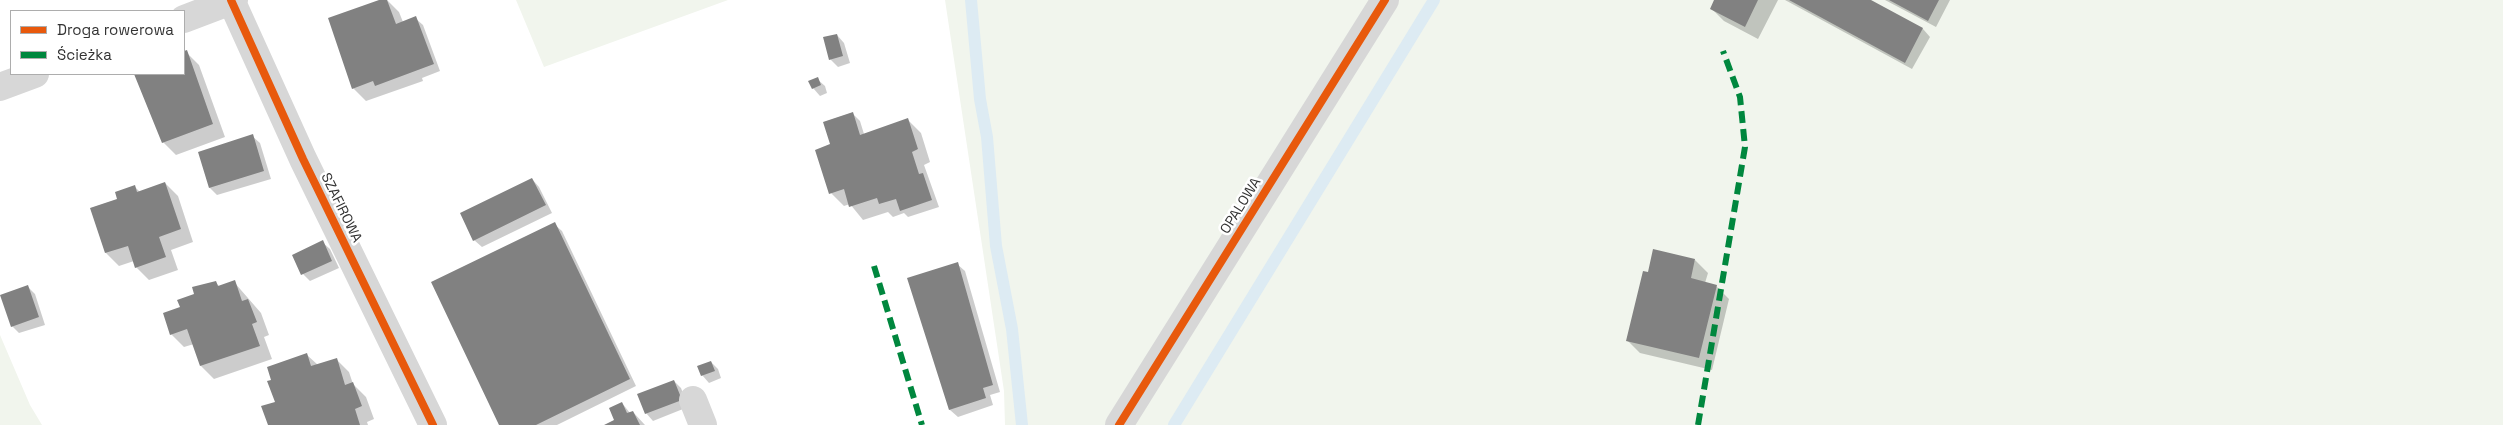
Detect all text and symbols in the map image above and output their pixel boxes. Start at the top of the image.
legend [10,10,185,75]
text: Droga rowerowa [57,20,174,39]
text: Ścieżka [57,45,112,64]
street label: SZAFIROWA [317,171,365,245]
street label: OPALOWA [1217,175,1265,237]

